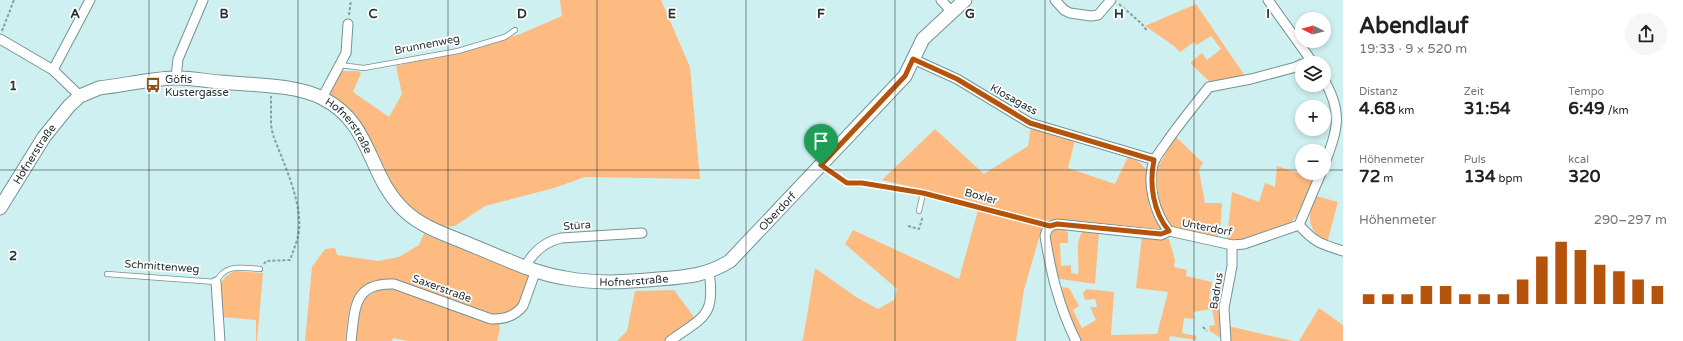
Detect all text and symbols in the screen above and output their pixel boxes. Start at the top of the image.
text: A [70,6,80,22]
text: B [219,6,229,22]
text: C [368,6,378,22]
text: D [517,6,527,22]
text: E [668,6,676,22]
text: F [817,6,825,22]
text: G [965,6,975,22]
text: H [1114,6,1124,22]
text: I [1266,6,1270,22]
north arrow [1295,12,1331,48]
map controls [1295,12,1331,180]
text: Abendlauf [1359,13,1468,39]
button: share [1625,13,1667,55]
street label: Brunnenweg [393,32,461,57]
text: 19:33 · 9 × 520 m [1359,41,1467,57]
button: layers [1295,56,1331,92]
place label: Göfis Kustergasse [165,73,229,99]
bus stop icon: Göfis Kustergasse [144,76,162,94]
text: 1 [9,78,17,94]
street label: Klosagass [988,81,1040,118]
text: Distanz [1359,85,1398,98]
text: Zeit [1464,85,1484,98]
text: Tempo [1568,85,1604,98]
street label: Hofnerstraße [323,95,375,156]
text: 4.68 [1359,98,1395,119]
text: 31:54 [1464,98,1511,119]
text: 6:49 [1568,98,1605,119]
button: + [1295,100,1331,136]
text: km [1395,104,1414,117]
text: /km [1605,104,1629,117]
street label: Hofnerstraße [10,122,59,187]
pin [804,124,838,165]
icon: arrive [810,130,832,152]
button: − [1295,144,1331,180]
text: Höhenmeter [1359,153,1424,166]
text: Puls [1464,153,1486,166]
text: kcal [1568,153,1589,166]
text: 72 [1359,166,1380,187]
text: 134 [1464,166,1496,187]
text: 320 [1568,166,1600,187]
text: m [1380,172,1393,185]
text: bpm [1496,172,1523,185]
street label: Boxler [963,186,999,207]
street label: Oberdorf [756,189,799,233]
text: Höhenmeter [1359,212,1436,228]
text: 290–297 m [1594,212,1667,228]
street label: Unterdorf [1181,216,1234,239]
street label: Stüra [563,218,591,233]
text: 2 [9,248,17,264]
street label: Schmittenweg [124,257,200,276]
street label: Saxerstraße [410,272,473,305]
street label: Hofnerstraße [599,272,669,289]
street label: Badrus [1207,272,1226,310]

